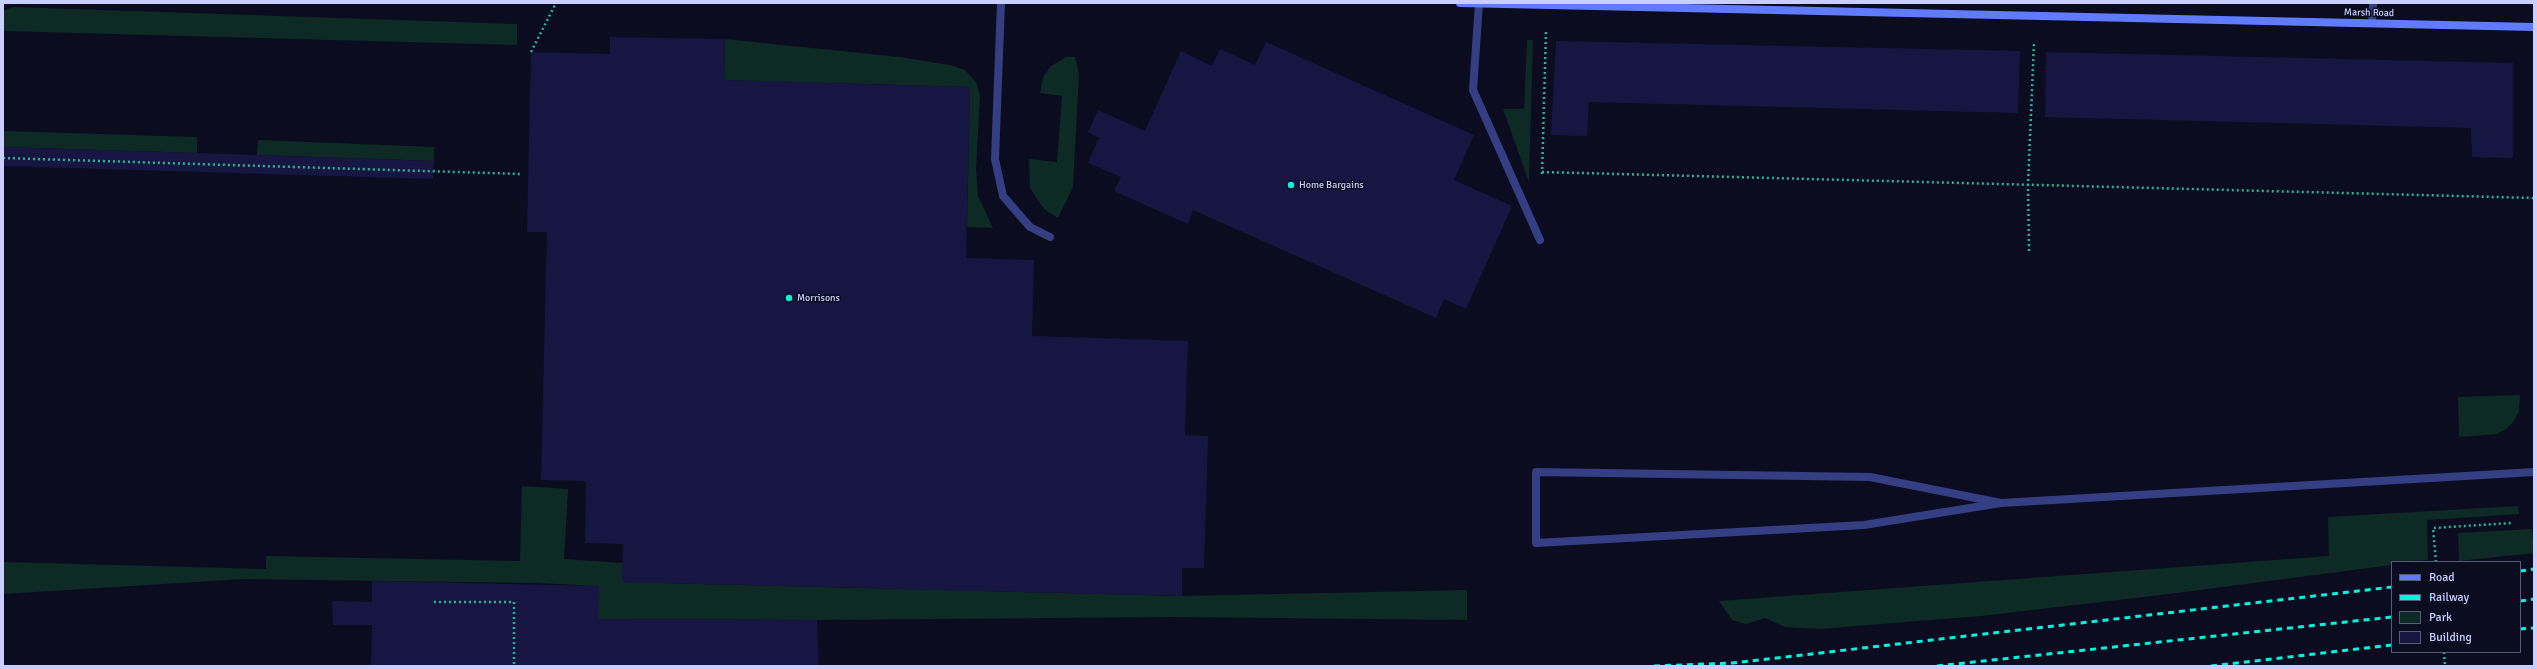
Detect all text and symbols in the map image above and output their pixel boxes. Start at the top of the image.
street label: Marsh Road [2344,7,2394,19]
place label: Home Bargains [1299,179,1364,191]
marker: Home Bargains [1286,180,1296,190]
place label: Morrisons [797,292,840,304]
marker: Morrisons [784,293,794,303]
legend [2391,561,2521,653]
text: Road [2429,570,2455,585]
text: Railway [2429,590,2469,605]
text: Park [2429,610,2452,625]
text: Building [2429,630,2472,645]

